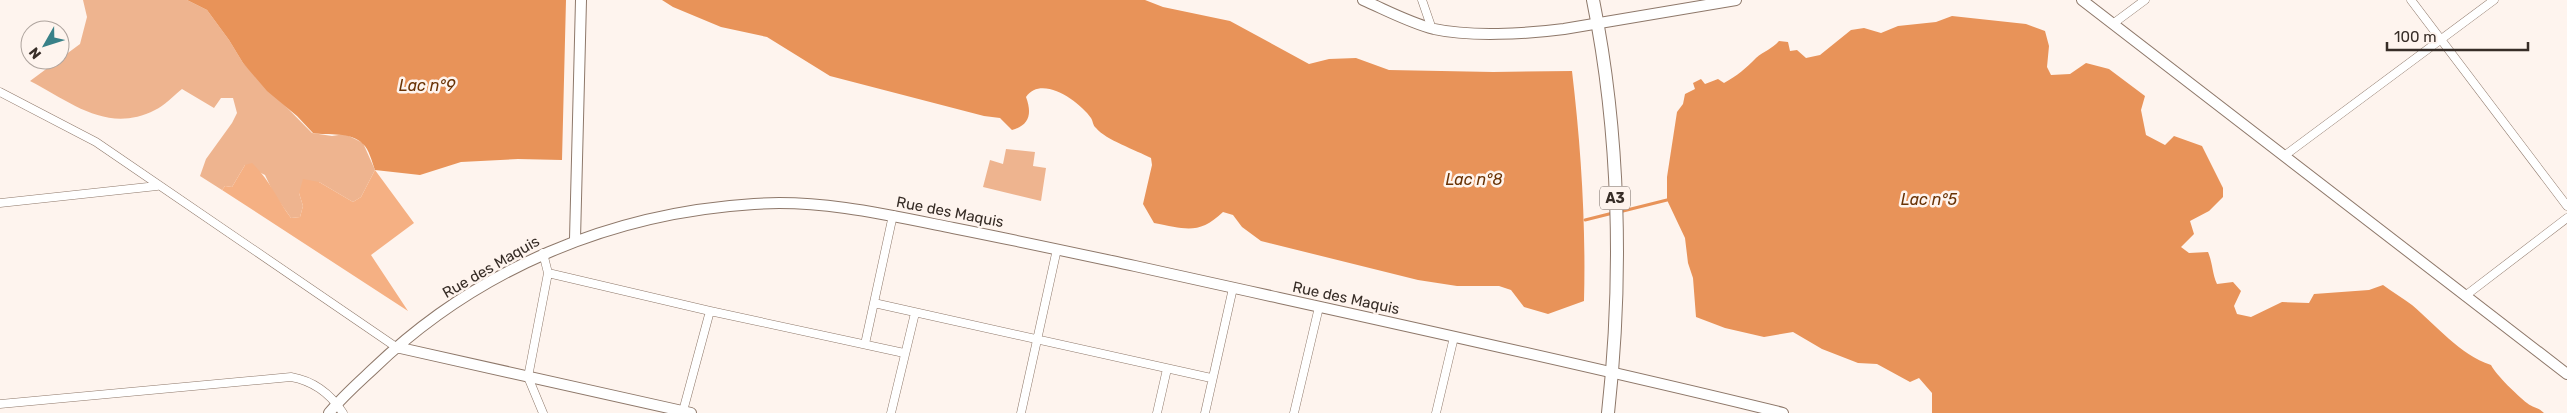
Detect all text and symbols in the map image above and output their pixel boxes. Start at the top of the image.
north arrow [20,20,70,70]
scale bar [2387,20,2528,52]
text: 100 m [2394,28,2436,46]
text: N [26,44,45,62]
water label: Lac n°9 [399,76,456,95]
water label: Lac n°8 [1445,170,1503,189]
road number: A3 [1600,187,1630,210]
water label: Lac n°5 [1901,190,1958,209]
street label: Rue des Maquis [895,193,1006,231]
street label: Rue des Maquis [439,232,543,302]
street label: Rue des Maquis [1291,278,1402,318]

